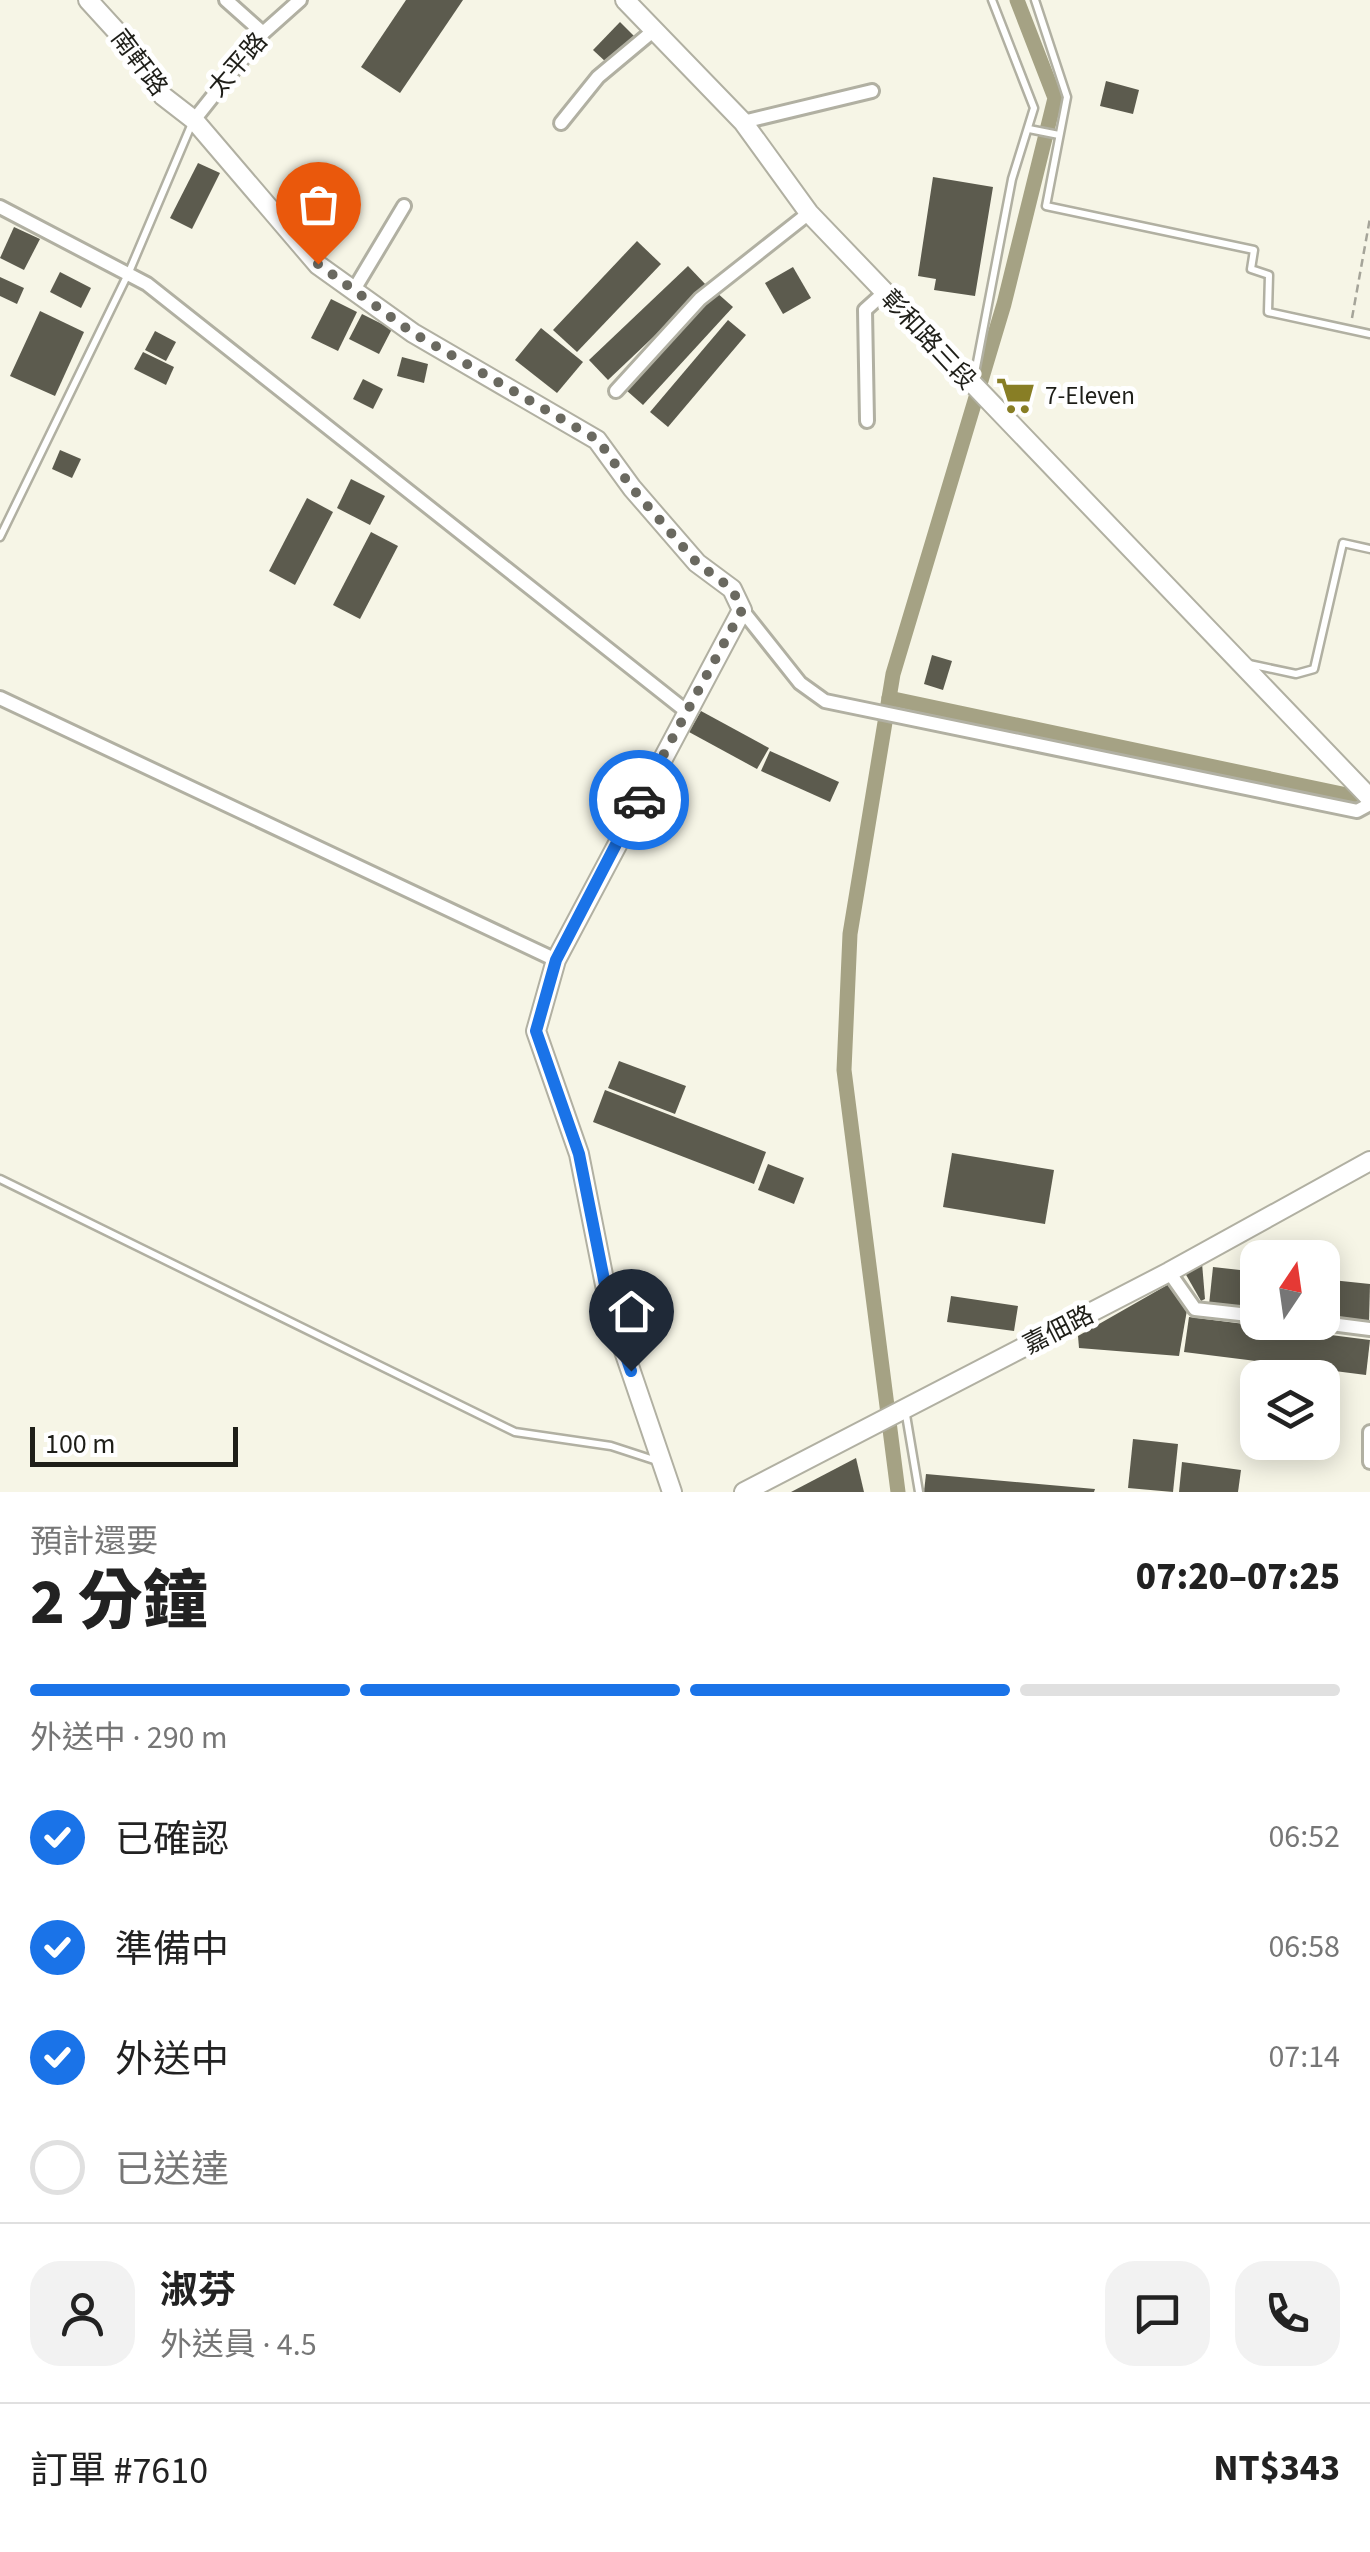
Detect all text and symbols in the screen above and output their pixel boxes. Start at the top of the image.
street label: 南軒路 [102,22,176,103]
street label: 太平路 [200,25,276,105]
pin [276,162,361,265]
icon: bag [291,177,346,232]
street label: 彰和路三段 [872,282,984,398]
supermarket icon: 7-Eleven [994,374,1036,416]
place label: 7-Eleven [1045,378,1135,414]
courier [589,750,689,850]
icon: car [612,773,667,828]
north arrow [1240,1240,1340,1340]
map controls [1240,1240,1340,1460]
pin [589,1269,674,1372]
icon: home [604,1284,659,1339]
street label: 嘉佃路 [1017,1297,1100,1363]
button: layers [1240,1360,1340,1460]
scale bar [30,1422,238,1466]
text: 100 m [45,1424,116,1464]
text: 預計還要 [30,1519,158,1565]
text: 07:20–07:25 [1136,1550,1340,1604]
text: 2 分鐘 [30,1556,208,1649]
text: 外送中 · 290 m [30,1715,227,1761]
icon: check [30,1810,85,1865]
text: 已確認 [115,1813,229,1867]
text: 06:52 [1268,1814,1340,1860]
icon: check [30,1920,85,1975]
text: 準備中 [115,1923,229,1977]
text: 06:58 [1268,1924,1340,1970]
icon: check [30,2030,85,2085]
text: 外送中 [115,2033,229,2087]
text: 07:14 [1268,2034,1340,2080]
text: 已送達 [115,2143,229,2197]
button: person [30,2261,135,2366]
button: chat [1105,2261,1210,2366]
button: phone [1235,2261,1340,2366]
text: 淑芬 [160,2264,236,2318]
text: 外送員 · 4.5 [160,2322,317,2368]
text: NT$343 [1213,2441,1340,2495]
text: 訂單 #7610 [30,2444,208,2498]

